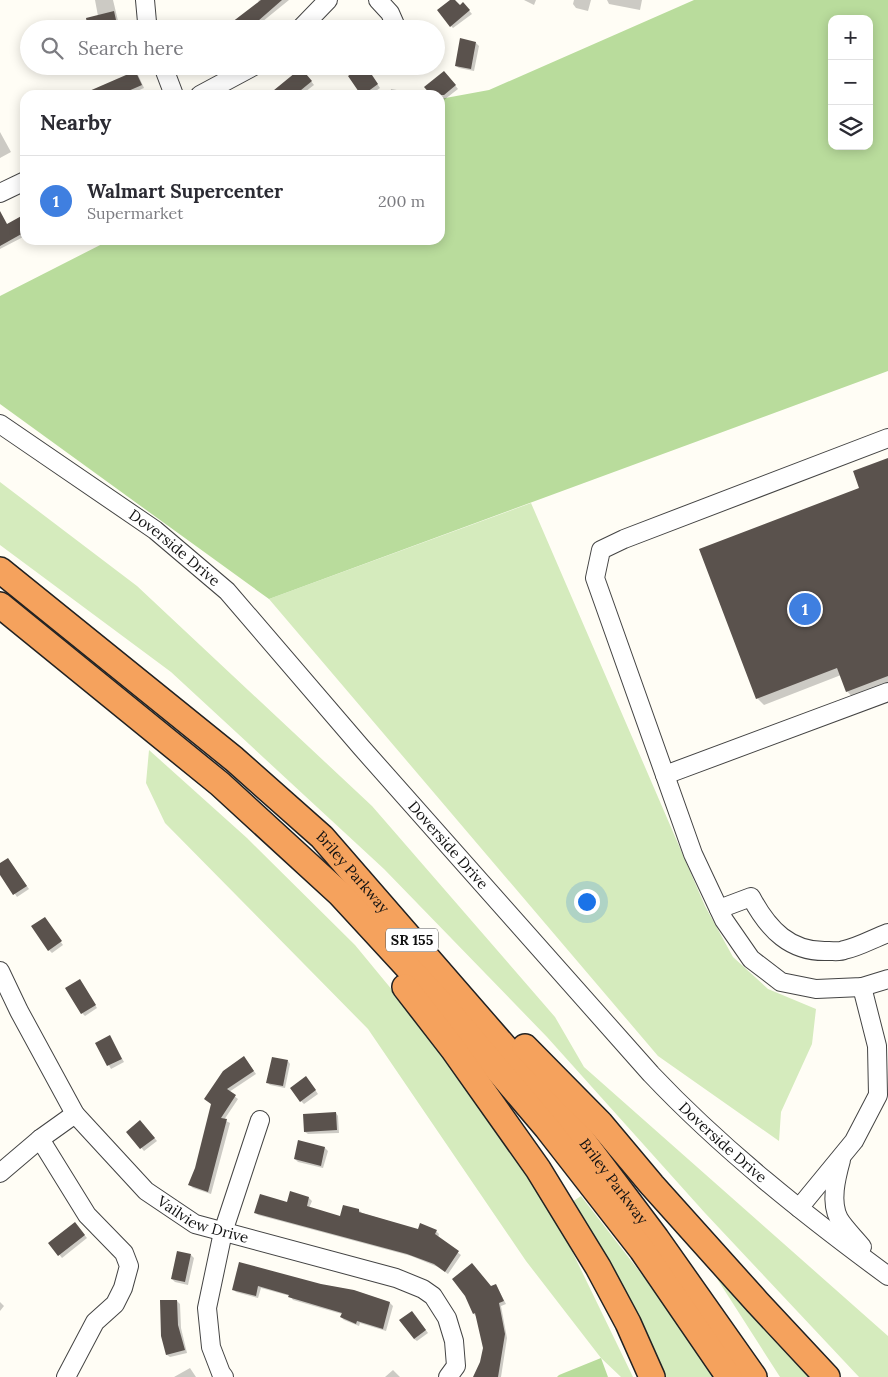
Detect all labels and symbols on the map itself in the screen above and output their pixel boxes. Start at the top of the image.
street label: Doverside Drive [125,505,224,590]
pin: 1 [789,590,821,628]
street label: Doverside Drive [404,797,493,893]
street label: Briley Parkway [313,826,394,917]
your location [574,889,600,915]
road number: SR 155 [386,928,438,952]
street label: Doverside Drive [675,1098,771,1187]
street label: Briley Parkway [576,1135,652,1228]
street label: Vailview Drive [153,1191,251,1247]

